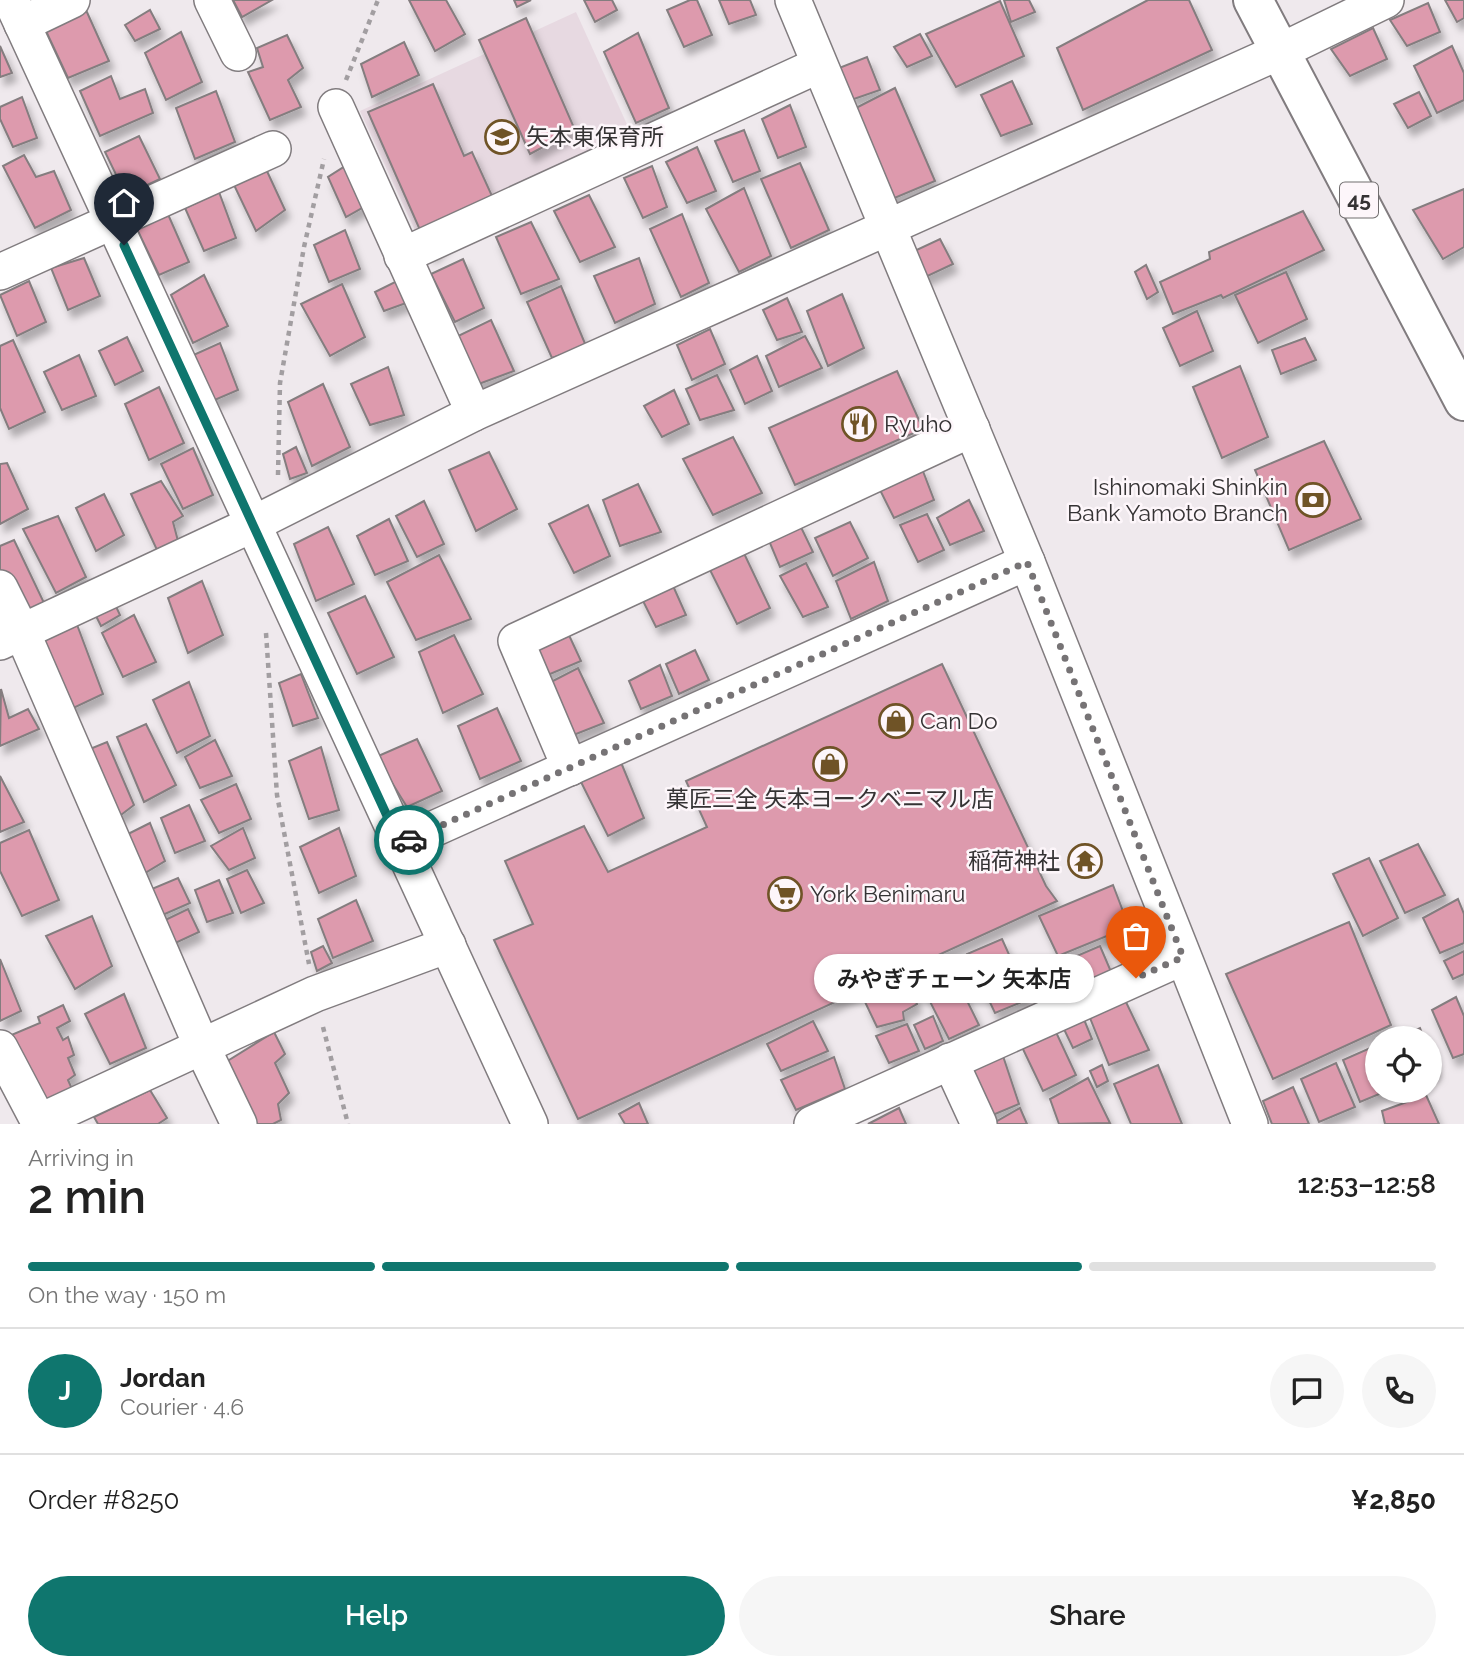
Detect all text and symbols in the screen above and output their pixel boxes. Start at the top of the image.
school or university icon: 矢本東保育所 [483,118,521,156]
place label: 矢本東保育所 [526,123,664,150]
pin [94,173,154,245]
road number: 45 [1340,182,1378,218]
icon: home [105,184,143,222]
restaurant icon: Ryuho [840,405,878,443]
place label: Ryuho [884,410,952,437]
place label: Ishinomaki Shinkin Bank Yamoto Branch [1067,473,1288,526]
bank icon: Ishinomaki Shinkin Bank Yamoto Branch [1294,481,1332,519]
shop icon: Can Do [877,702,915,740]
place label: Can Do [920,707,998,734]
shop icon: 菓匠三全 矢本ヨークベニマル店 [811,745,849,783]
place label: 菓匠三全 矢本ヨークベニマル店 [666,785,994,812]
courier [374,805,444,875]
icon: car [390,821,428,859]
temple icon: 稲荷神社 [1066,842,1104,880]
place label: 稲荷神社 [968,847,1060,874]
supermarket icon: York Benimaru [766,875,804,913]
place label: York Benimaru [810,880,965,907]
pin [1106,906,1166,978]
icon: bag [1117,917,1155,955]
callout: みやぎチェーン 矢本店 [814,954,1094,1002]
text: みやぎチェーン 矢本店 [837,965,1071,992]
map controls [1365,1026,1442,1103]
button: locate [1365,1026,1442,1103]
text: Arriving in [28,1144,134,1171]
text: 12:53–12:58 [1297,1169,1436,1199]
text: 2 min [28,1170,146,1224]
text: On the way · 150 m [28,1281,226,1308]
button: chat [1270,1354,1344,1428]
button: phone [1362,1354,1436,1428]
text: Jordan [120,1363,206,1393]
text: J [59,1376,71,1406]
text: Courier · 4.6 [120,1393,244,1420]
text: Order #8250 [28,1485,180,1515]
text: ¥2,850 [1351,1485,1436,1515]
button: Help [28,1576,725,1656]
button: Share [739,1576,1436,1656]

